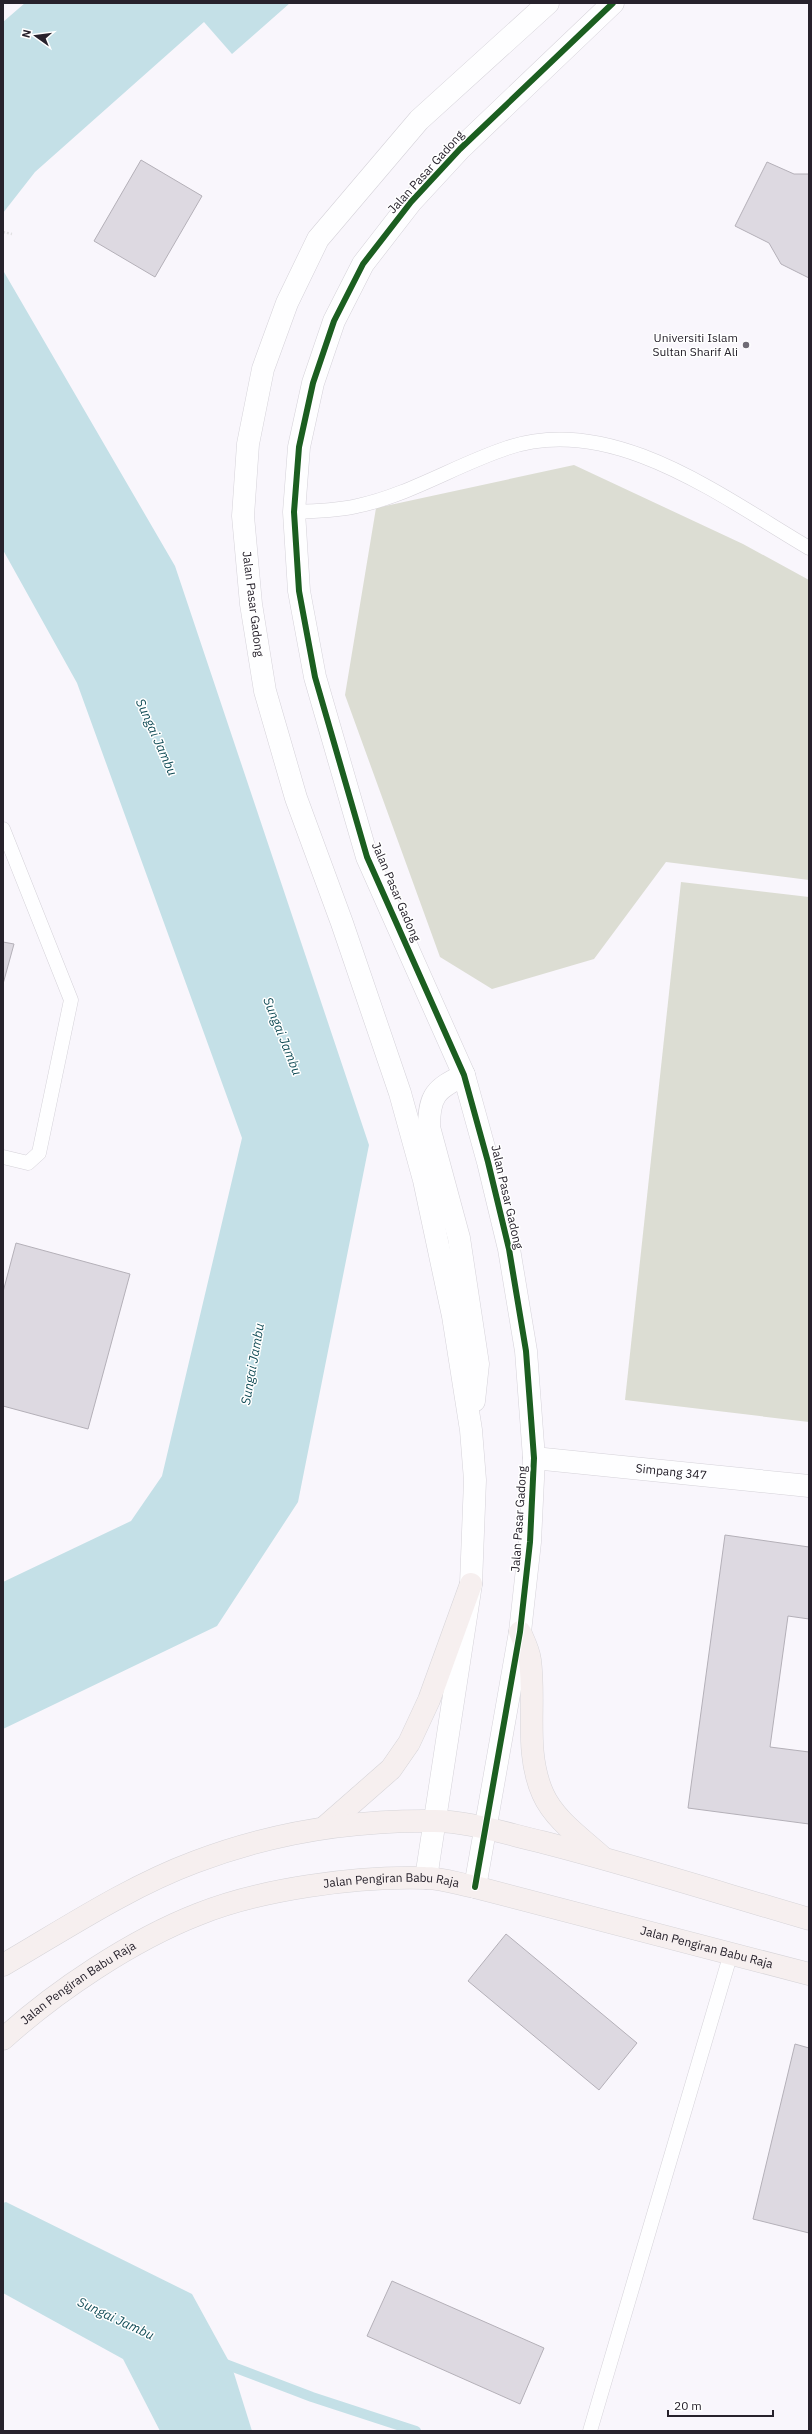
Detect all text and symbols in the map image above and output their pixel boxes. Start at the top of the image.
north arrow [16,16,56,56]
text: N [19,28,34,39]
street label: Jalan Pasar Gadong [384,127,467,216]
place label: Universiti Islam Sultan Sharif Ali [652,330,738,359]
marker: Universiti Islam Sultan Sharif Ali [741,340,751,350]
street label: Jalan Pasar Gadong [240,550,268,658]
water label: Sungai Jambu [132,696,181,778]
street label: Jalan Pasar Gadong [369,840,424,944]
water label: Sungai Jambu [259,995,306,1078]
street label: Jalan Pasar Gadong [488,1143,527,1251]
water label: Sungai Jambu [237,1322,268,1406]
street label: Simpang 347 [635,1460,708,1483]
street label: Jalan Pasar Gadong [507,1465,530,1573]
street label: Jalan Pengiran Babu Raja [322,1870,462,1891]
street label: Jalan Pengiran Babu Raja [639,1922,775,1971]
street label: Jalan Pengiran Babu Raja [17,1937,139,2028]
water label: Sungai Jambu [75,2293,157,2344]
scale bar [668,2392,773,2418]
text: 20 m [674,2398,702,2413]

